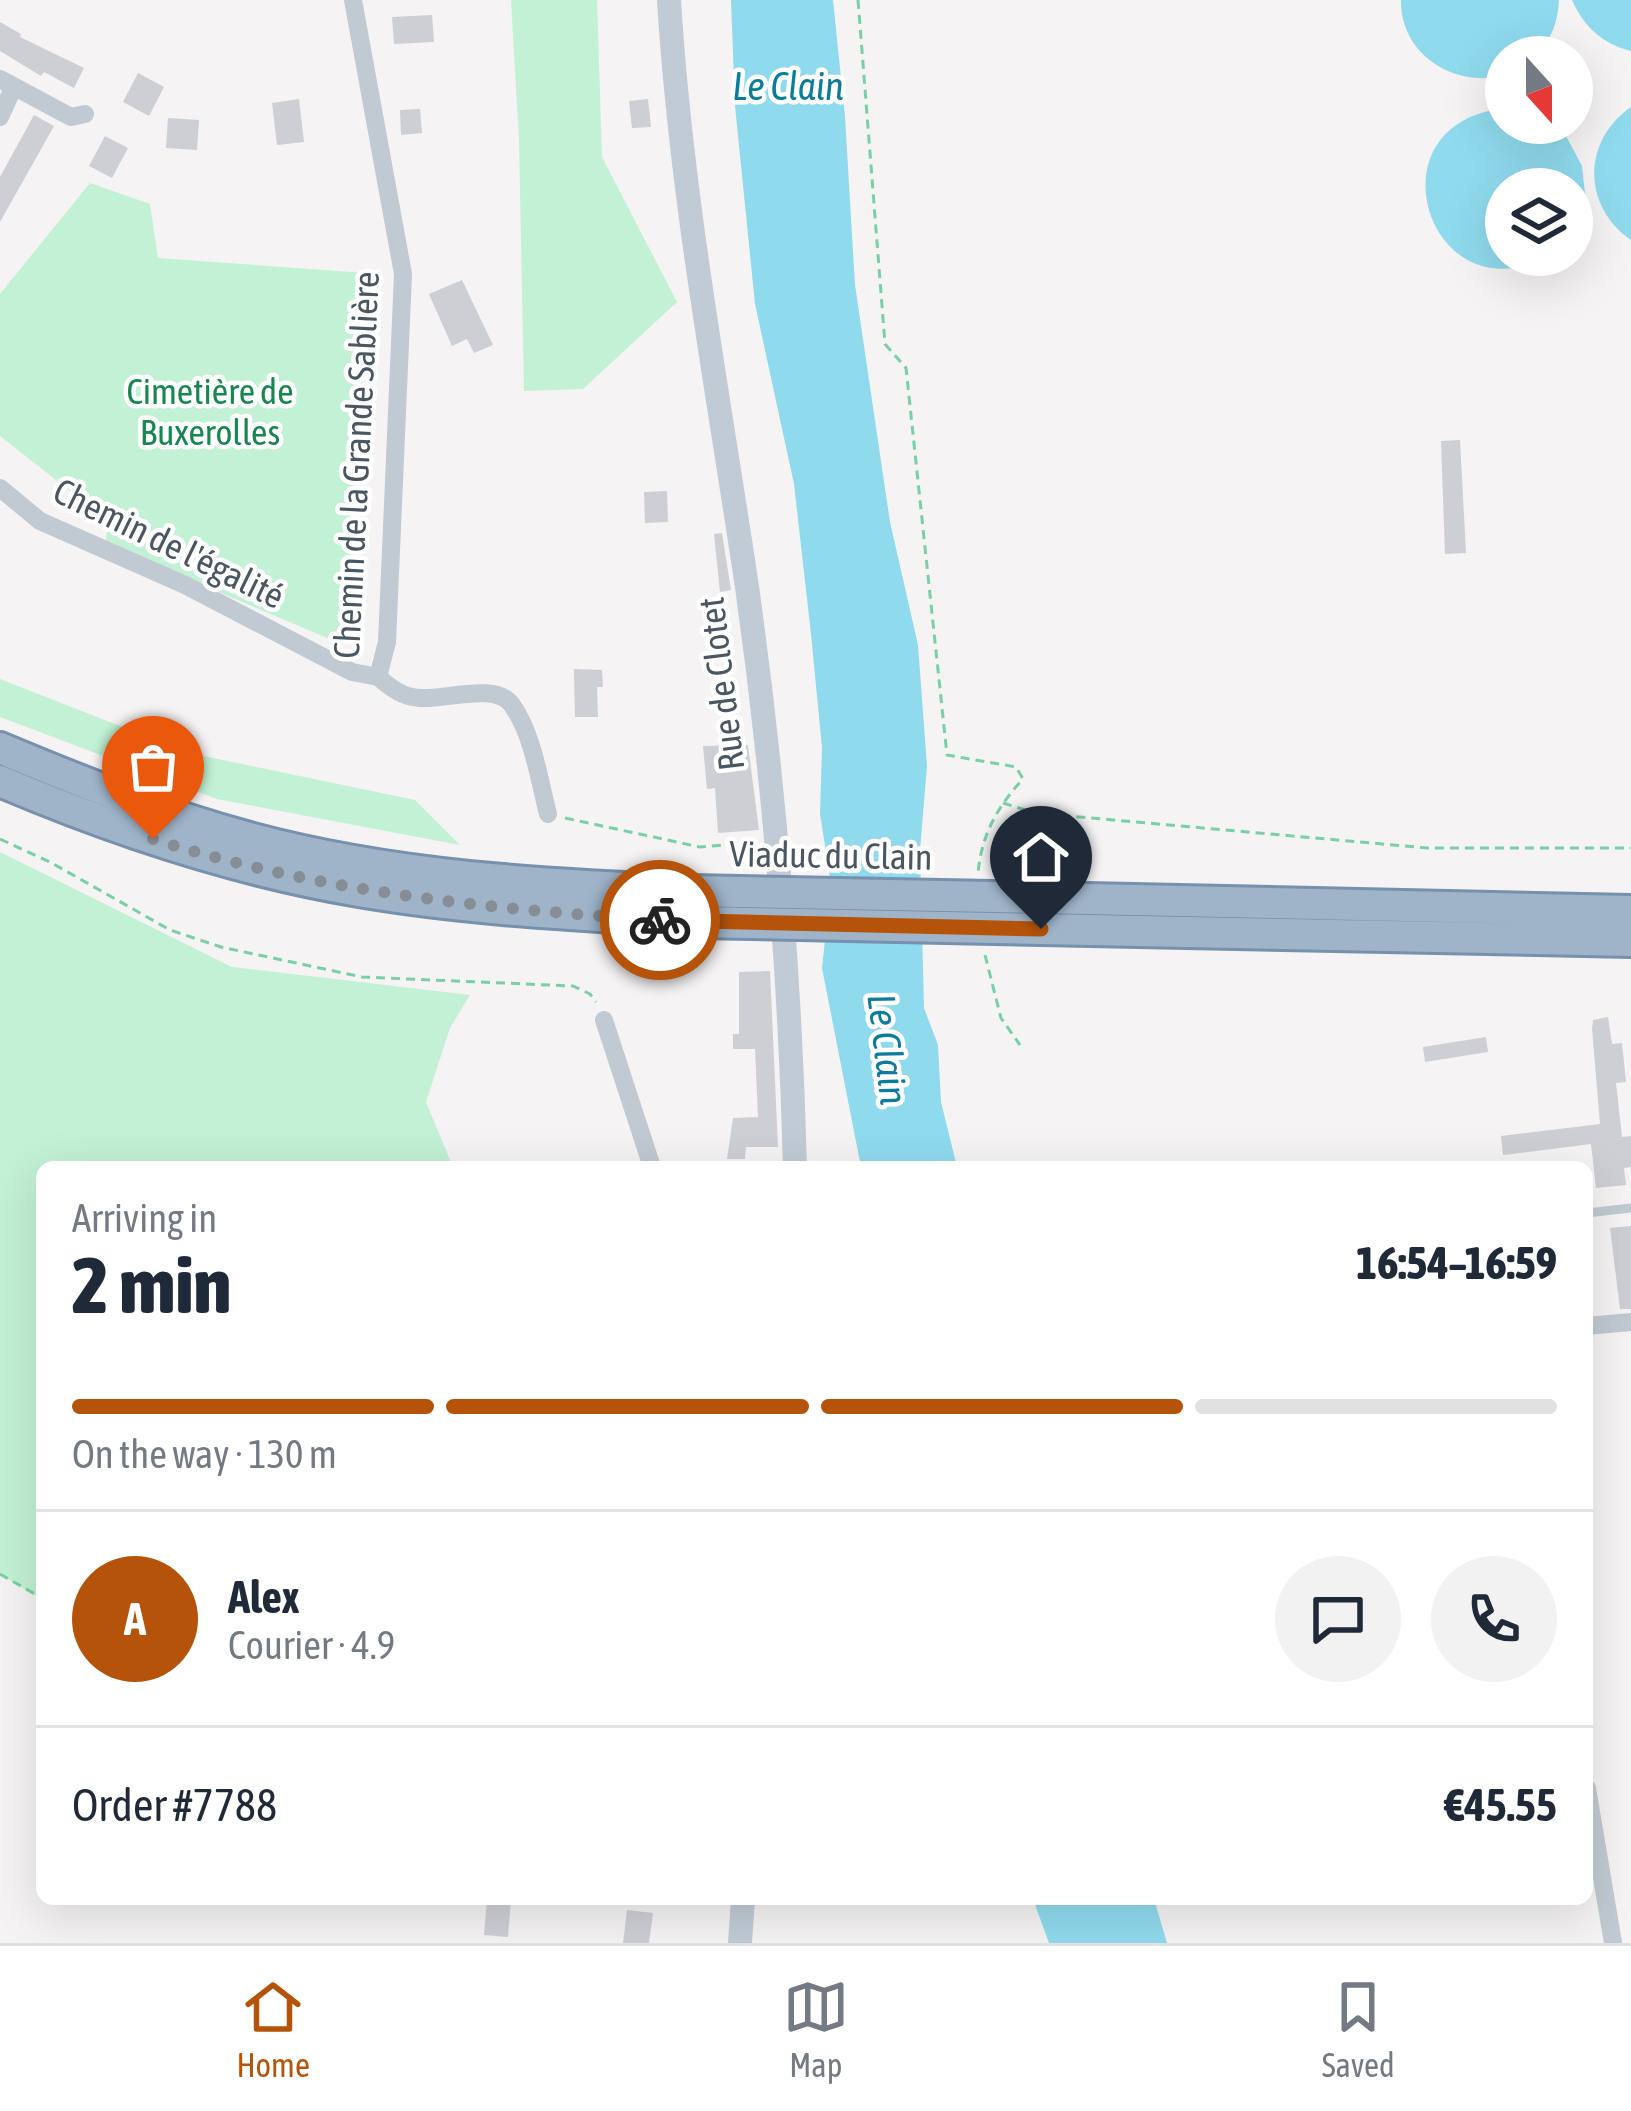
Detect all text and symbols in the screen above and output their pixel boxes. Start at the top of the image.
north arrow [1485,36,1593,144]
map controls [1485,36,1593,276]
water label: Le Clain [732,64,844,108]
button: layers [1485,168,1593,276]
street label: Chemin de la Grande Sablière [325,270,387,660]
park label: Cimetière de Buxerolles [126,370,294,453]
street label: Chemin de l'égalité [47,469,291,617]
street label: Rue de Clotet [690,595,752,773]
pin [102,716,204,839]
icon: bag [120,734,186,800]
pin [990,806,1092,929]
icon: home [1008,824,1074,890]
street label: Viaduc du Clain [729,832,933,878]
courier [600,860,720,980]
icon: bike [627,887,693,953]
water label: Le Clain [859,991,917,1107]
text: Arriving in [72,1196,217,1240]
text: 16:54–16:59 [1356,1237,1557,1289]
text: 2 min [72,1240,231,1330]
text: On the way · 130 m [72,1432,337,1476]
button: chat [1275,1556,1401,1682]
button: phone [1431,1556,1557,1682]
text: Alex [228,1571,300,1623]
text: A [124,1593,146,1645]
text: Courier · 4.9 [228,1623,395,1667]
text: Order #7788 [72,1779,277,1831]
text: €45.55 [1444,1779,1557,1831]
tab: Home [236,1974,310,2084]
tab: Map [783,1974,849,2084]
tab: Saved [1322,1974,1395,2084]

